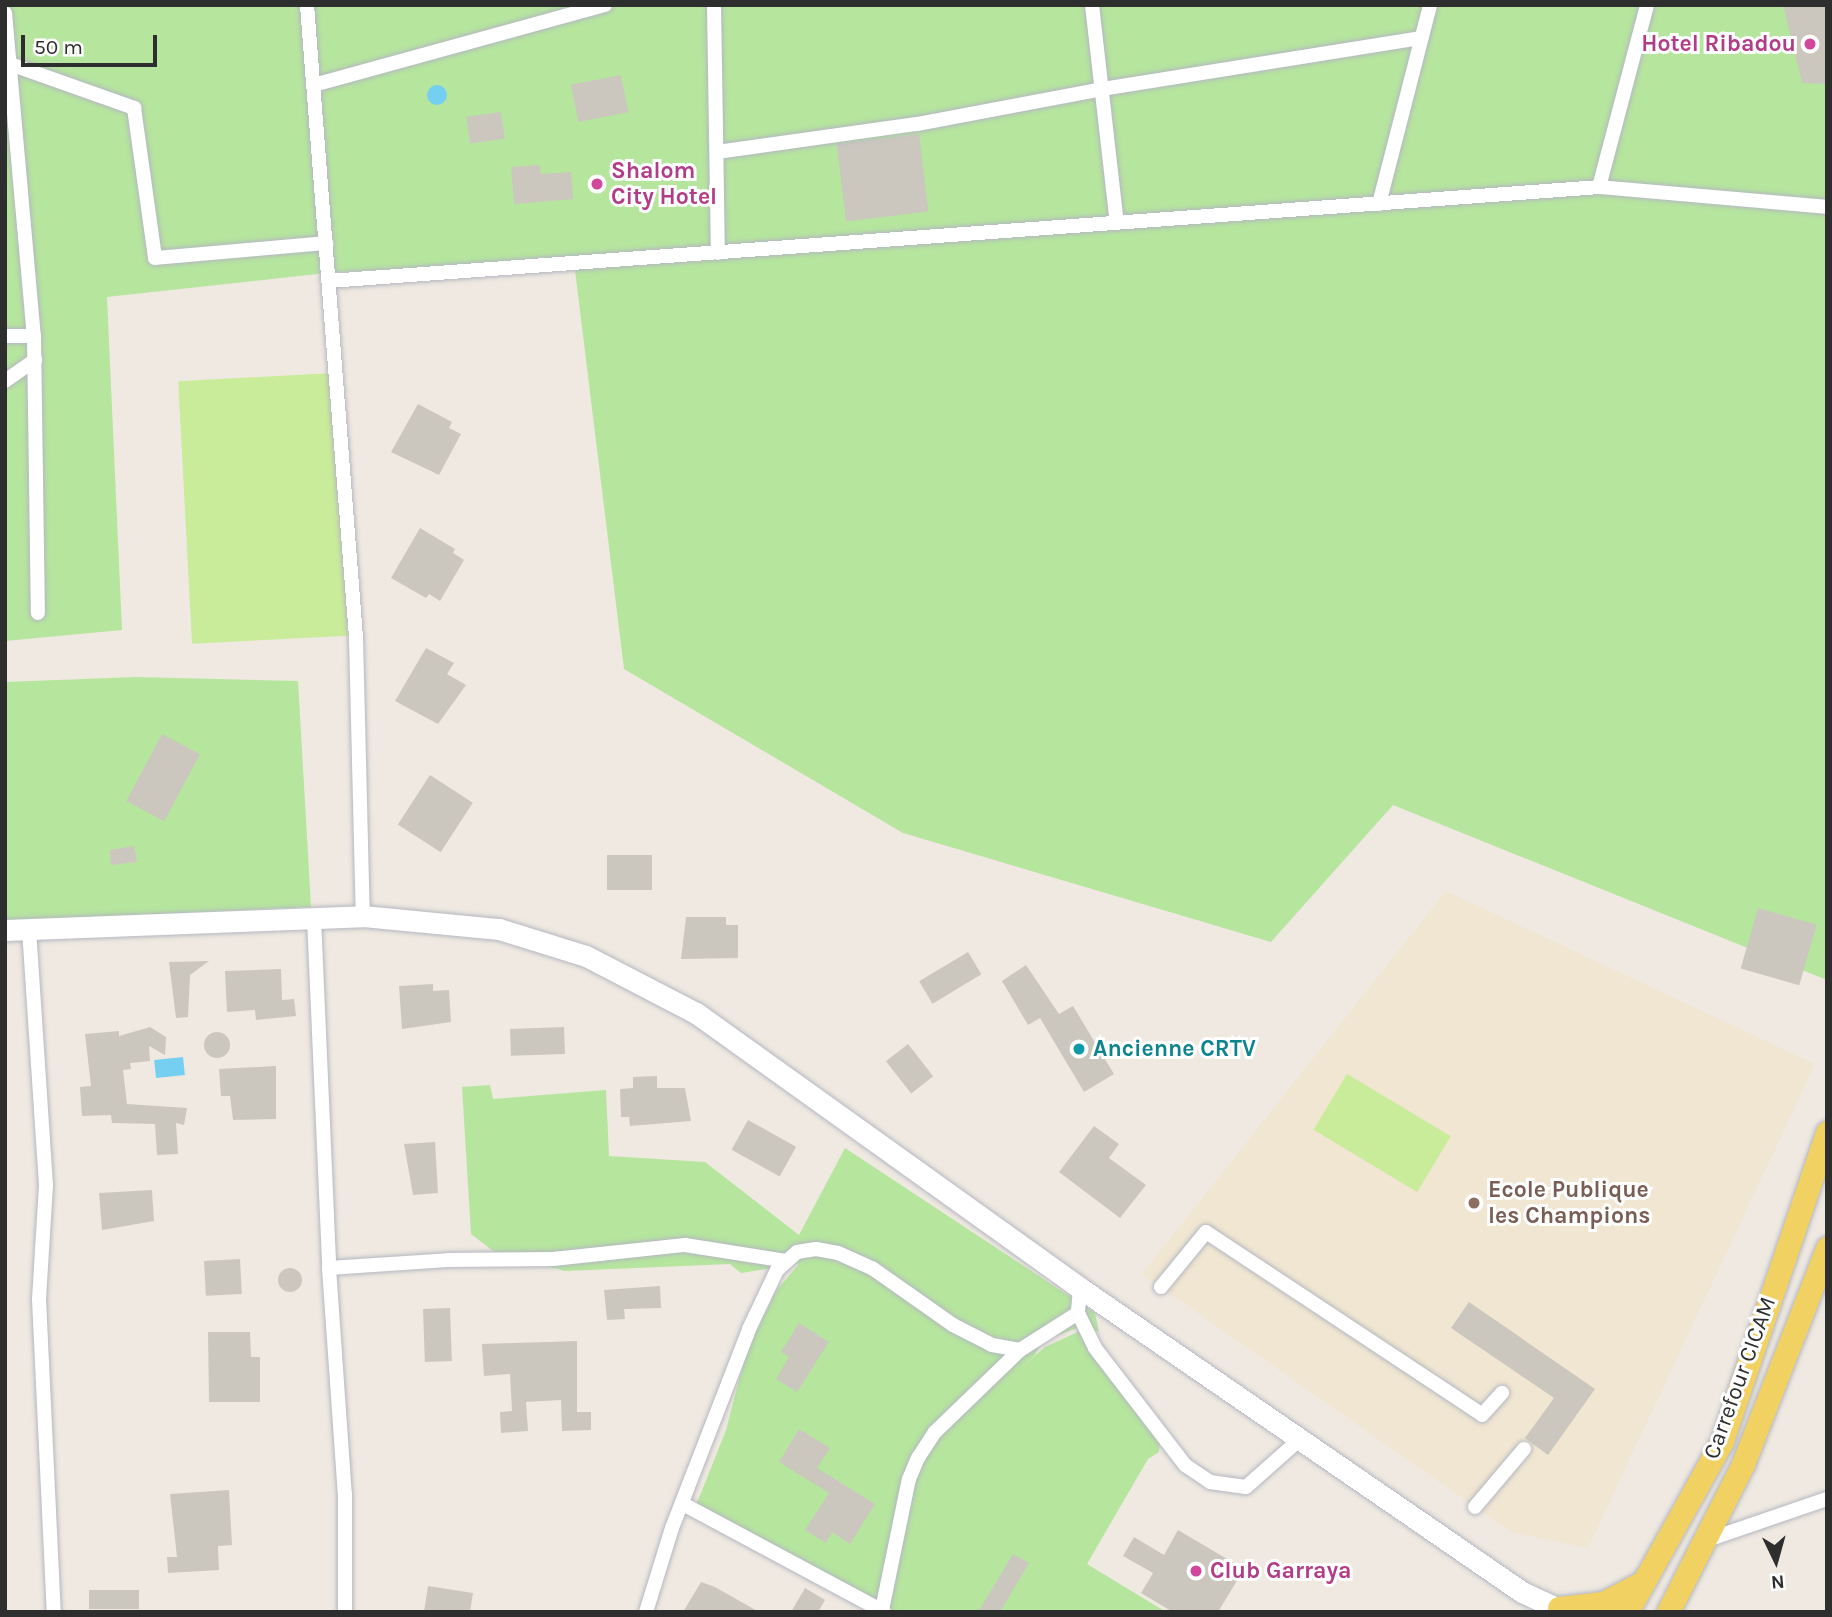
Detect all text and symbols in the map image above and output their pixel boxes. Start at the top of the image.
scale bar [24,21,161,65]
place label: Hotel Ribadou [1641,30,1796,58]
text: 50 m [34,35,83,59]
marker: Hotel Ribadou [1802,36,1818,52]
place label: Shalom City Hotel [611,157,717,211]
marker: Shalom City Hotel [589,176,605,192]
place label: Ancienne CRTV [1093,1035,1256,1063]
marker: Ancienne CRTV [1071,1041,1087,1057]
place label: Ecole Publique les Champions [1488,1176,1650,1230]
marker: Ecole Publique les Champions [1466,1195,1482,1211]
street label: Carrefour CICAM [1698,1293,1782,1463]
north arrow [1741,1526,1811,1596]
place label: Club Garraya [1210,1557,1352,1585]
marker: Club Garraya [1188,1563,1204,1579]
text: N [1770,1570,1786,1593]

